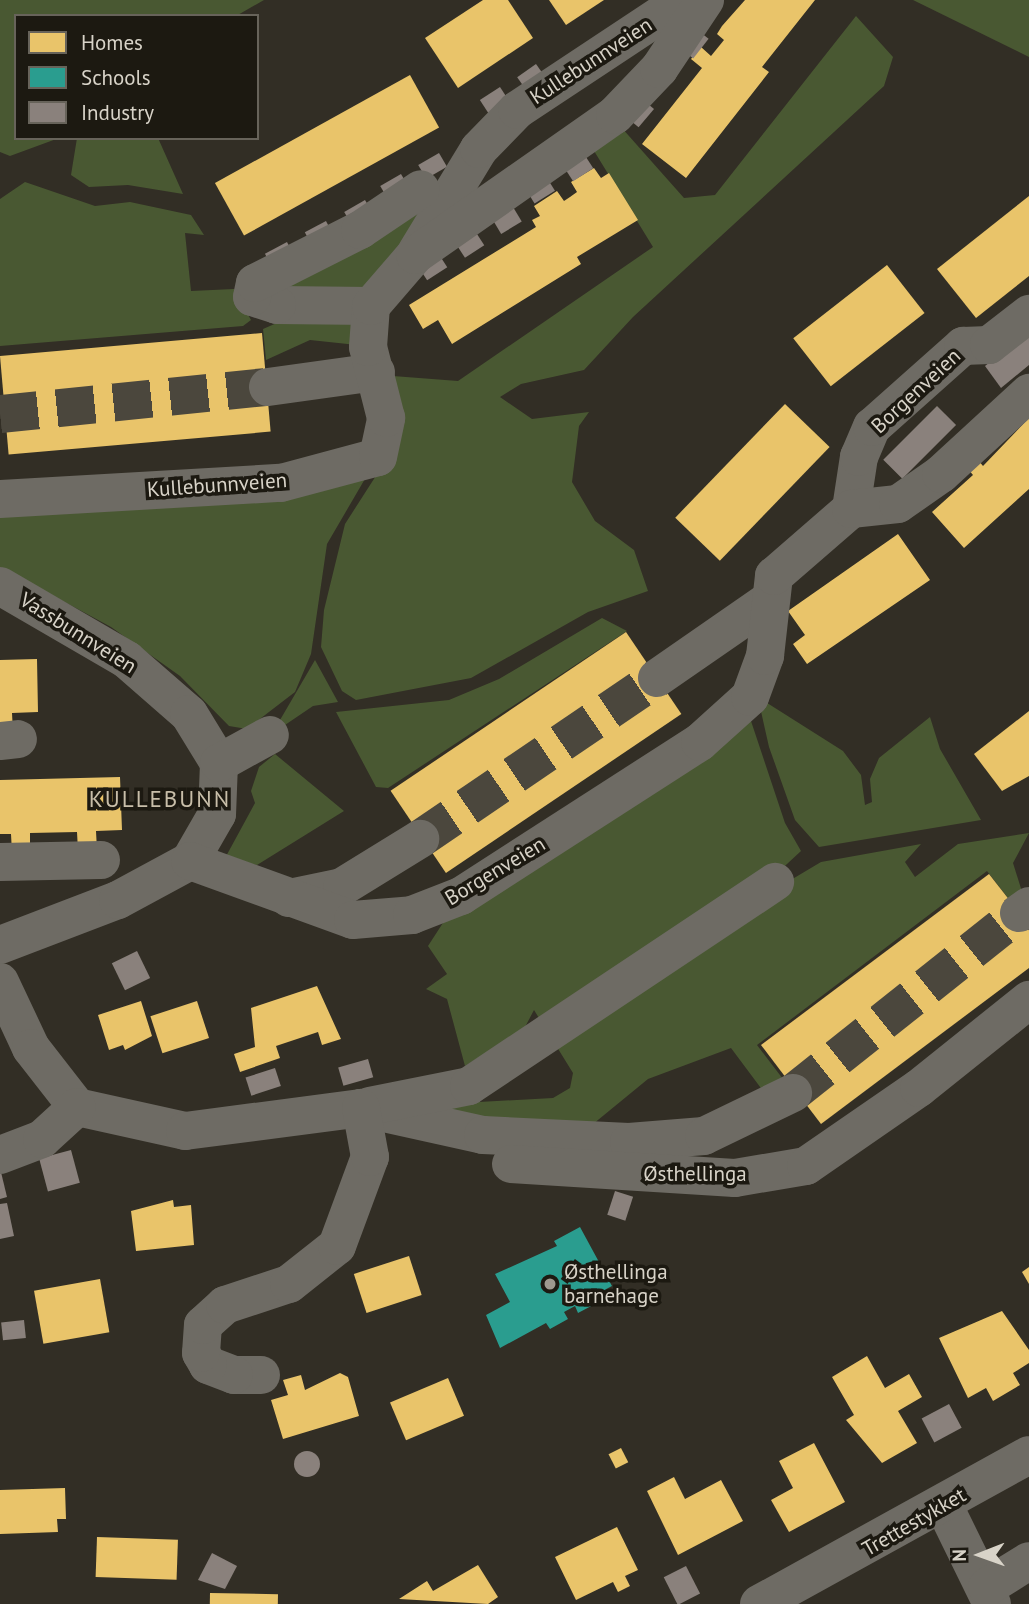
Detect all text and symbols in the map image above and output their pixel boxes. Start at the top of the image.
street label: Kullebunnveien [525,12,657,110]
legend [14,14,259,140]
text: Homes [81,29,143,56]
text: Schools [81,64,151,91]
text: Industry [81,99,154,126]
street label: Borgenveien [866,343,966,439]
street label: Kullebunnveien [146,468,288,502]
street label: Vassbunnveien [15,587,141,679]
district label: KULLEBUNN [90,785,230,813]
street label: Borgenveien [440,831,550,911]
street label: Østhellinga [643,1161,747,1187]
place label: Østhellinga barnehage [564,1259,668,1309]
marker: Østhellinga barnehage [542,1276,558,1292]
street label: Trettestykket [858,1482,970,1562]
north arrow [945,1520,1015,1590]
text: N [947,1549,971,1562]

